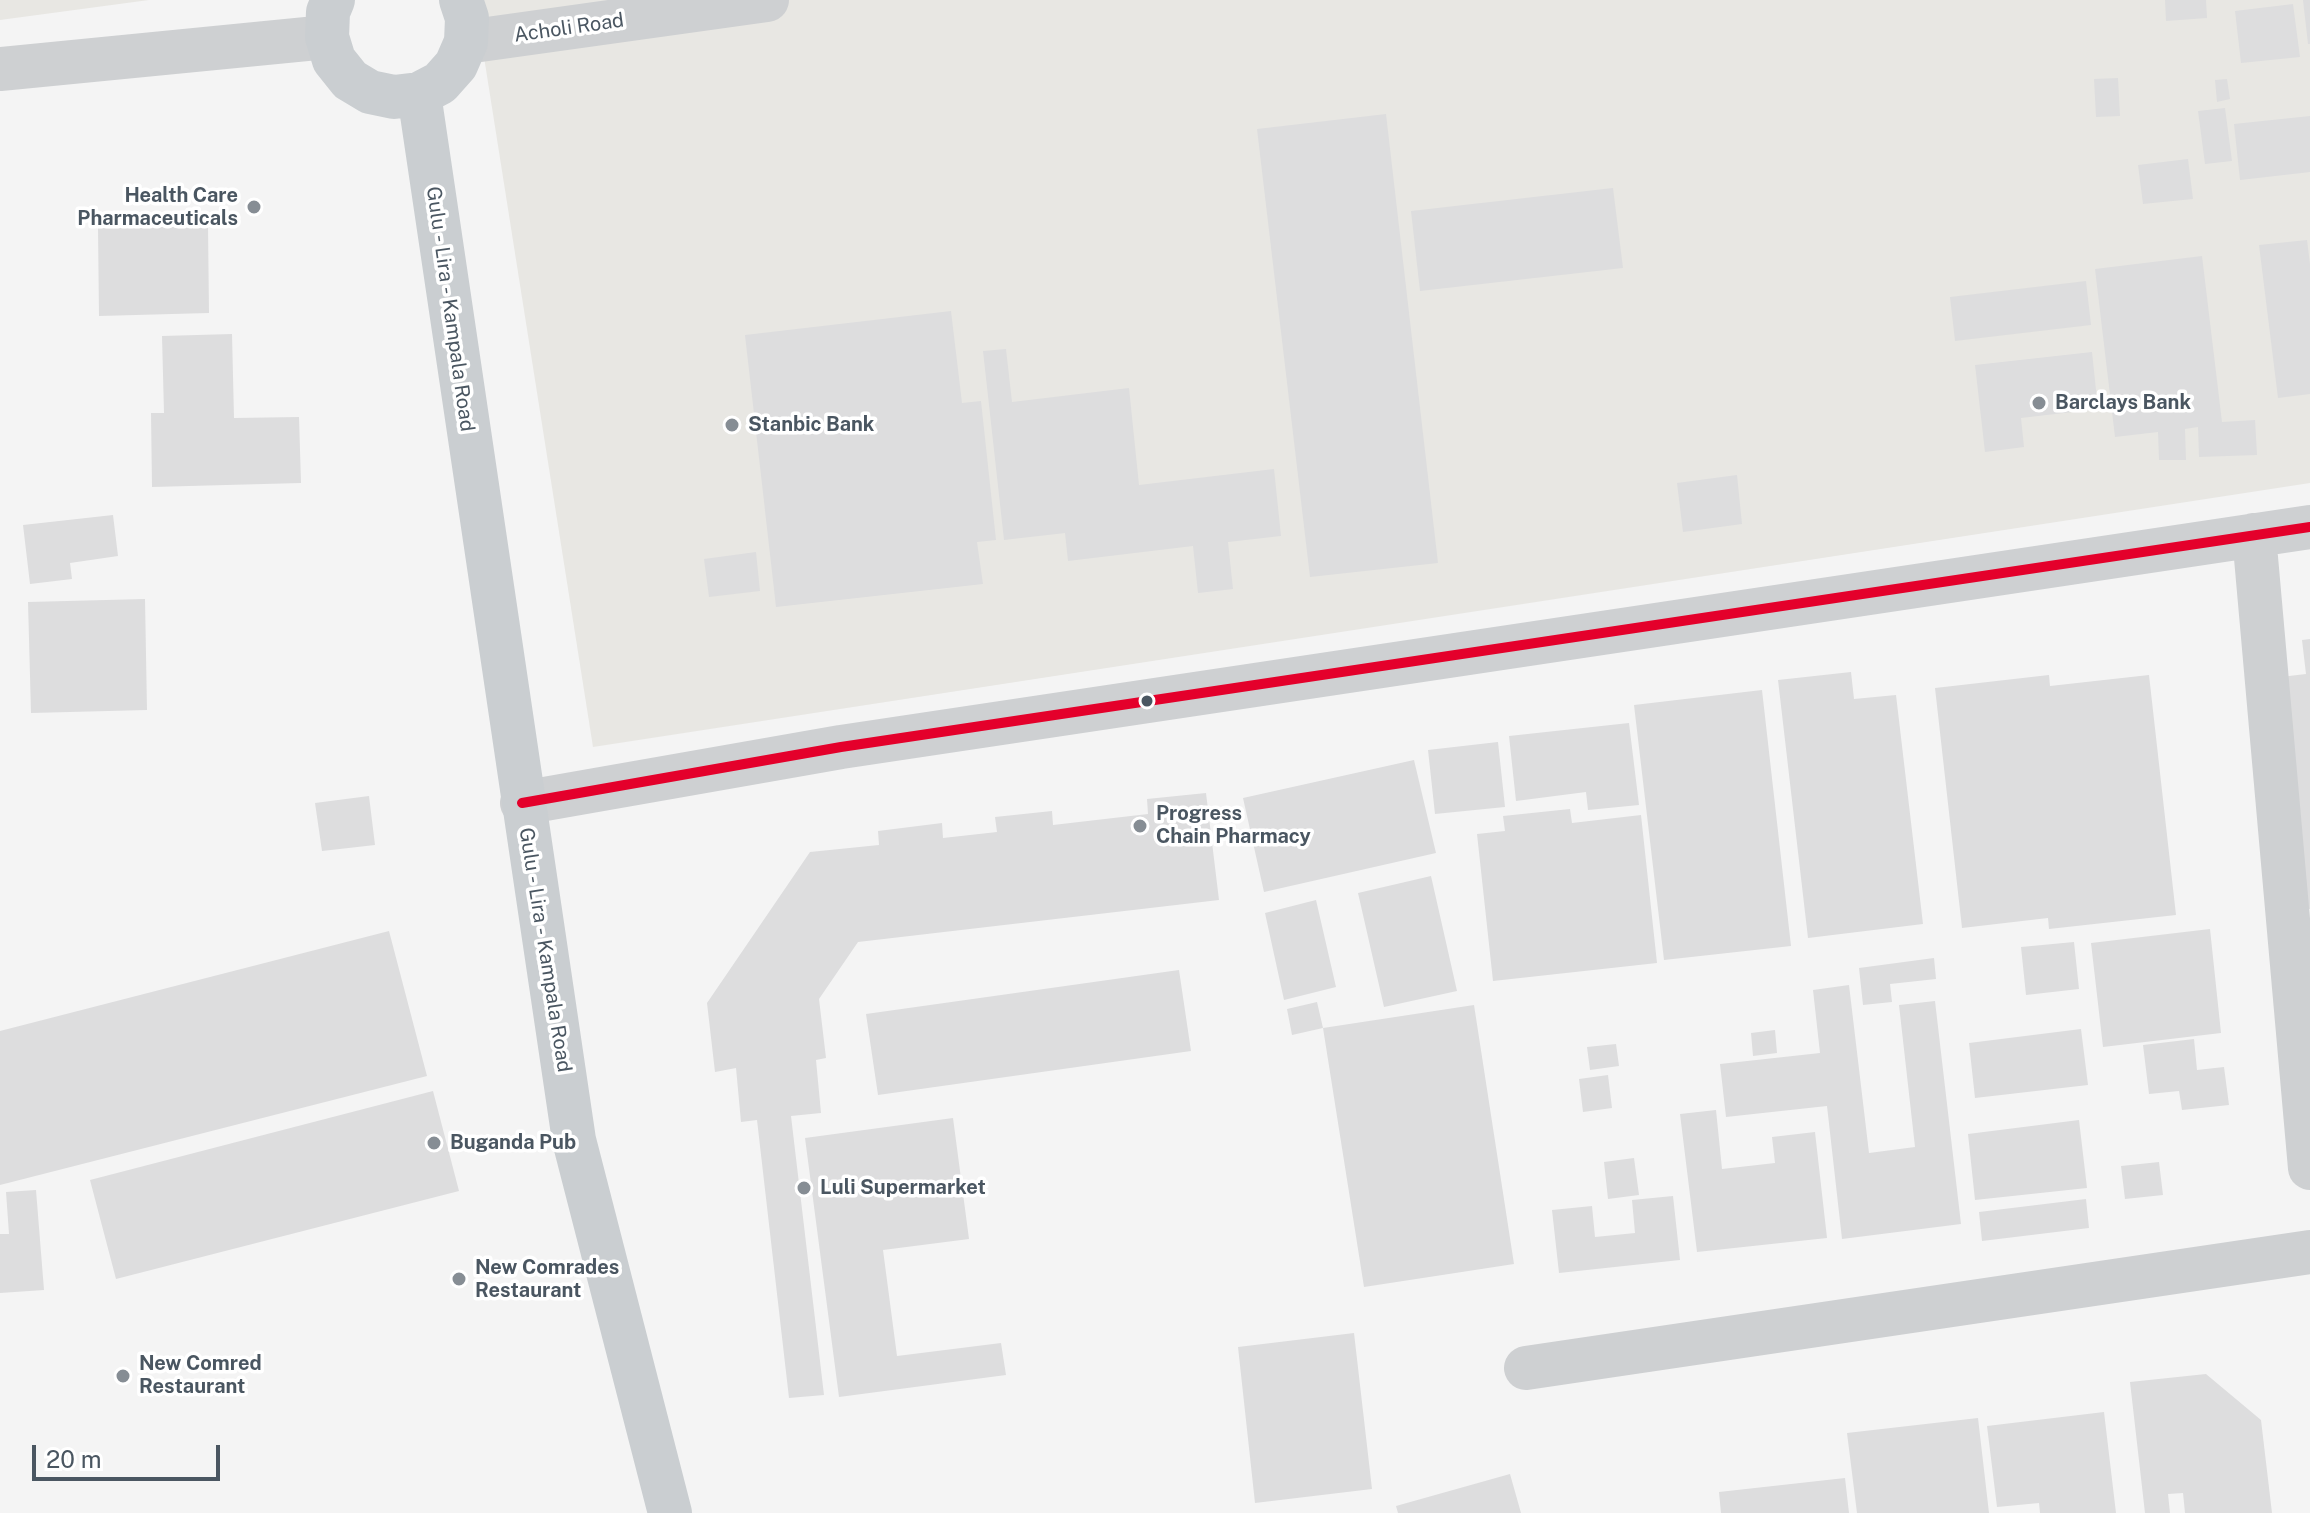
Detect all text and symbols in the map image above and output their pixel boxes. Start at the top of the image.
street label: Acholi Road [513,8,625,48]
place label: Health Care Pharmaceuticals [77,184,238,231]
street label: Gulu - Lira - Kampala Road [421,185,479,433]
marker: Health Care Pharmaceuticals [245,198,263,216]
place label: Barclays Bank [2055,391,2191,415]
marker: Barclays Bank [2030,394,2048,412]
place label: Stanbic Bank [748,413,874,437]
marker: Stanbic Bank [723,416,741,434]
unlabelled marker [1139,693,1155,709]
place label: Progress Chain Pharmacy [1156,802,1311,849]
marker: Progress Chain Pharmacy [1131,817,1149,835]
street label: Gulu - Lira - Kampala Road [514,826,576,1074]
place label: Buganda Pub [450,1131,576,1155]
marker: Buganda Pub [425,1134,443,1152]
place label: Luli Supermarket [820,1176,986,1200]
marker: Luli Supermarket [795,1179,813,1197]
place label: New Comrades Restaurant [475,1256,619,1303]
marker: New Comrades Restaurant [450,1270,468,1288]
place label: New Comred Restaurant [139,1352,262,1399]
marker: New Comred Restaurant [114,1367,132,1385]
scale bar [36,1429,224,1479]
text: 20 m [46,1445,102,1473]

